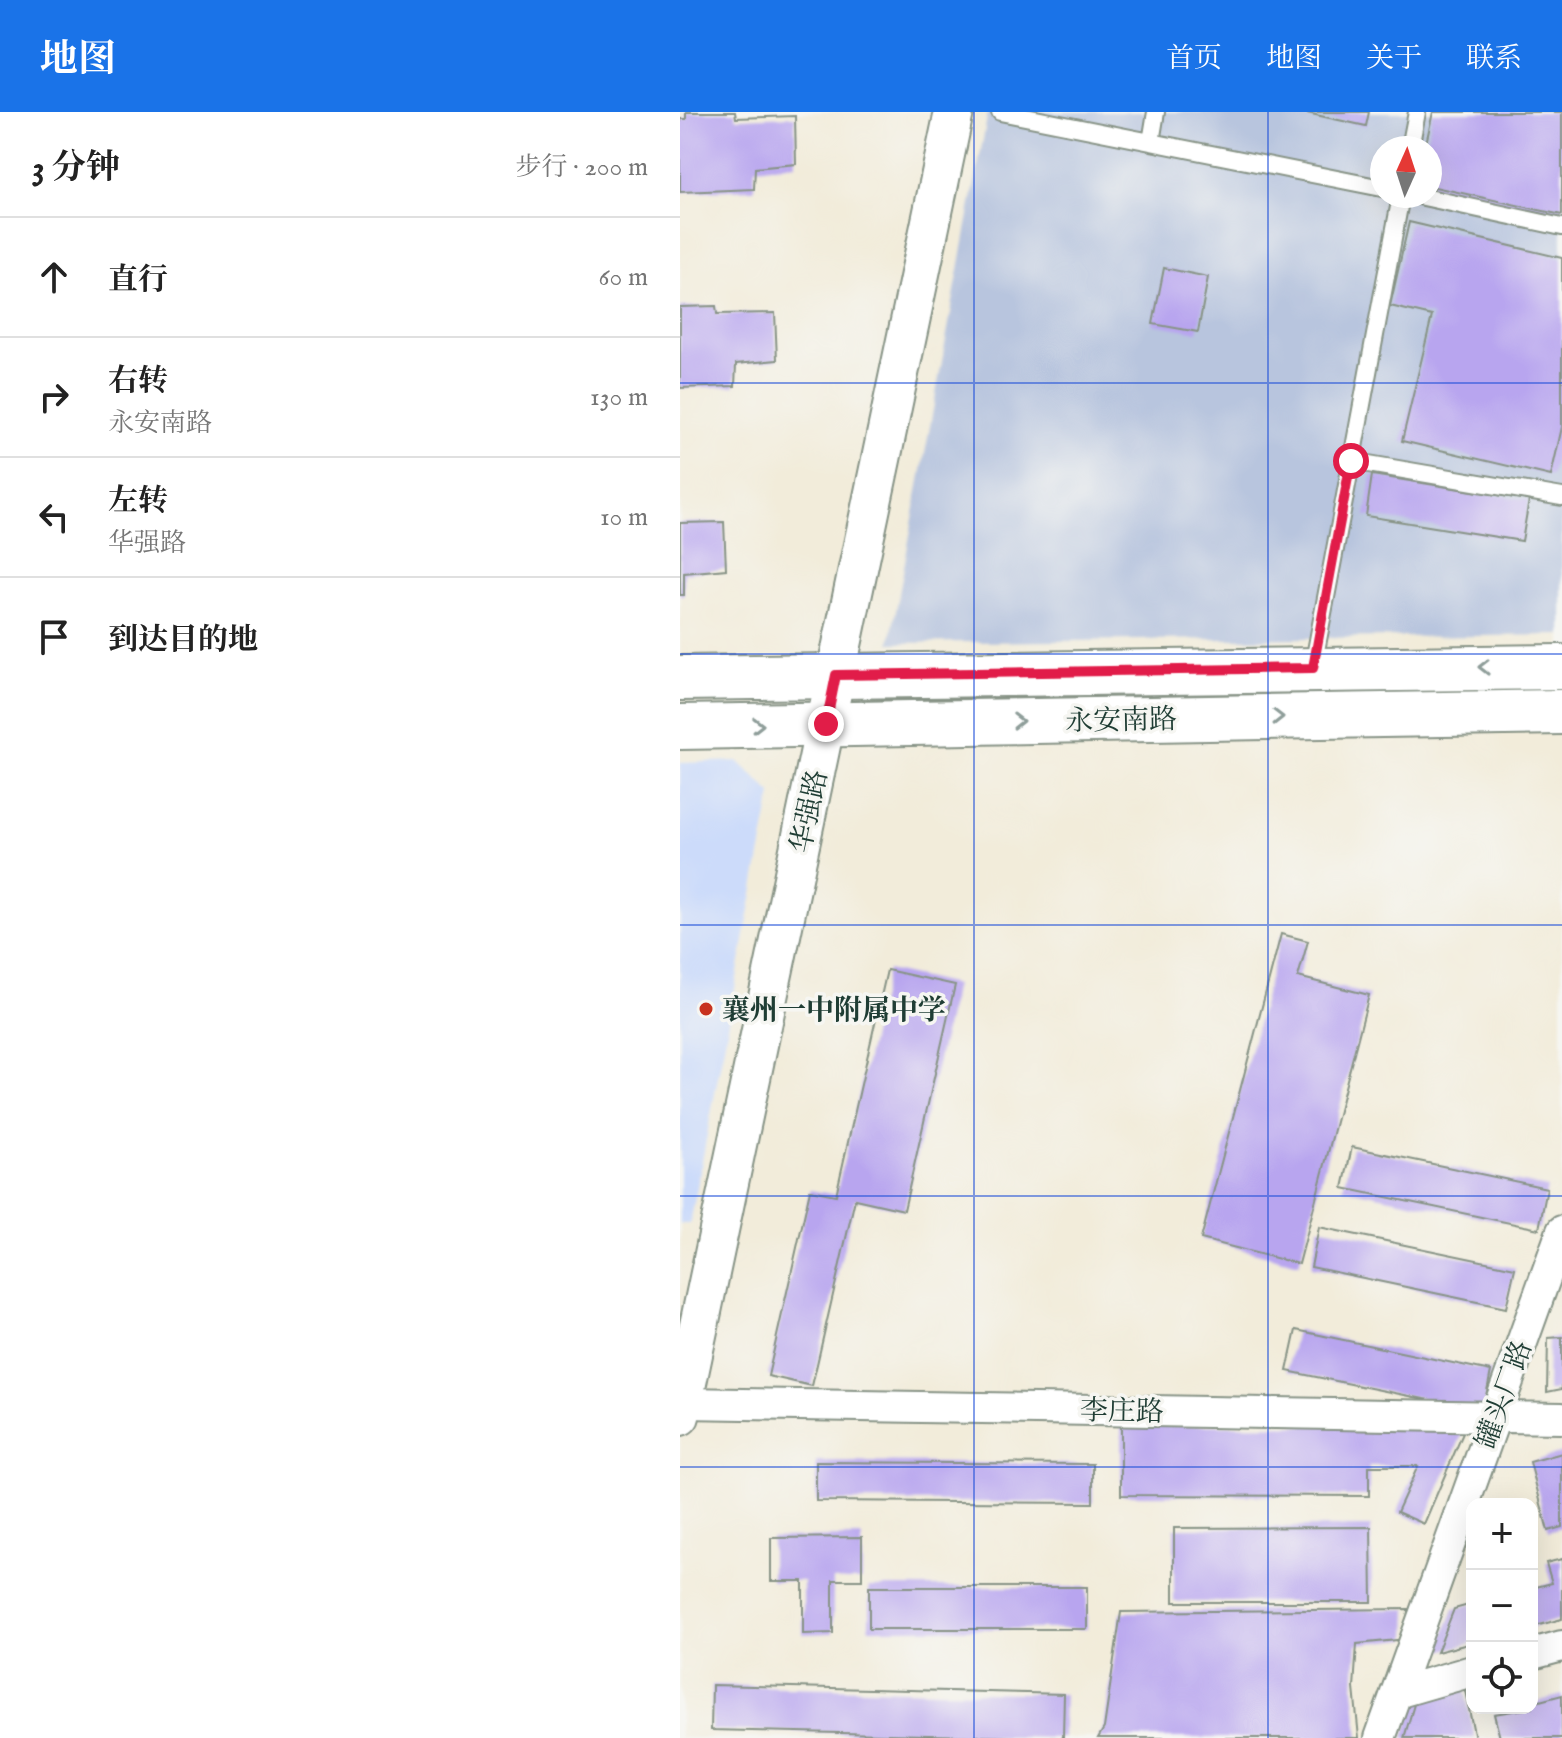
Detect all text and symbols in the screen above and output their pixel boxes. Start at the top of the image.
text: 地图 [40,37,116,85]
text: 首页 [1166,42,1222,77]
text: 地图 [1266,42,1322,77]
text: 关于 [1366,42,1422,77]
text: 联系 [1466,42,1522,77]
north arrow [1370,136,1442,208]
text: 3 分钟 [32,147,120,190]
text: 步行 · 200 m [515,151,648,184]
icon: ahead [32,255,76,299]
text: 60 m [599,261,648,294]
text: 直行 [108,262,168,300]
text: 右转 [108,363,168,401]
icon: right [32,375,76,419]
text: 130 m [590,381,648,414]
text: 永安南路 [108,407,212,440]
route start [1333,443,1369,479]
text: 左转 [108,483,168,521]
icon: left [32,495,76,539]
text: 10 m [600,501,648,534]
text: 华强路 [108,527,186,560]
icon: arrive [32,615,76,659]
text: 到达目的地 [108,622,258,660]
one-way arrow [1477,658,1490,676]
street label: 永安南路 [1065,703,1177,740]
route end [808,706,844,742]
one-way arrow [1272,708,1285,725]
one-way arrow [1012,712,1025,730]
one-way arrow [752,717,765,734]
street label: 华强路 [785,767,836,856]
place label: 襄州一中附属中学 [722,994,946,1029]
marker: 襄州一中附属中学 [697,1000,715,1018]
street label: 罐头厂路 [1470,1336,1541,1453]
street label: 李庄路 [1080,1394,1164,1431]
map controls [1466,1498,1538,1714]
button: + [1466,1498,1538,1570]
button: − [1466,1570,1538,1642]
button: locate [1466,1642,1538,1714]

